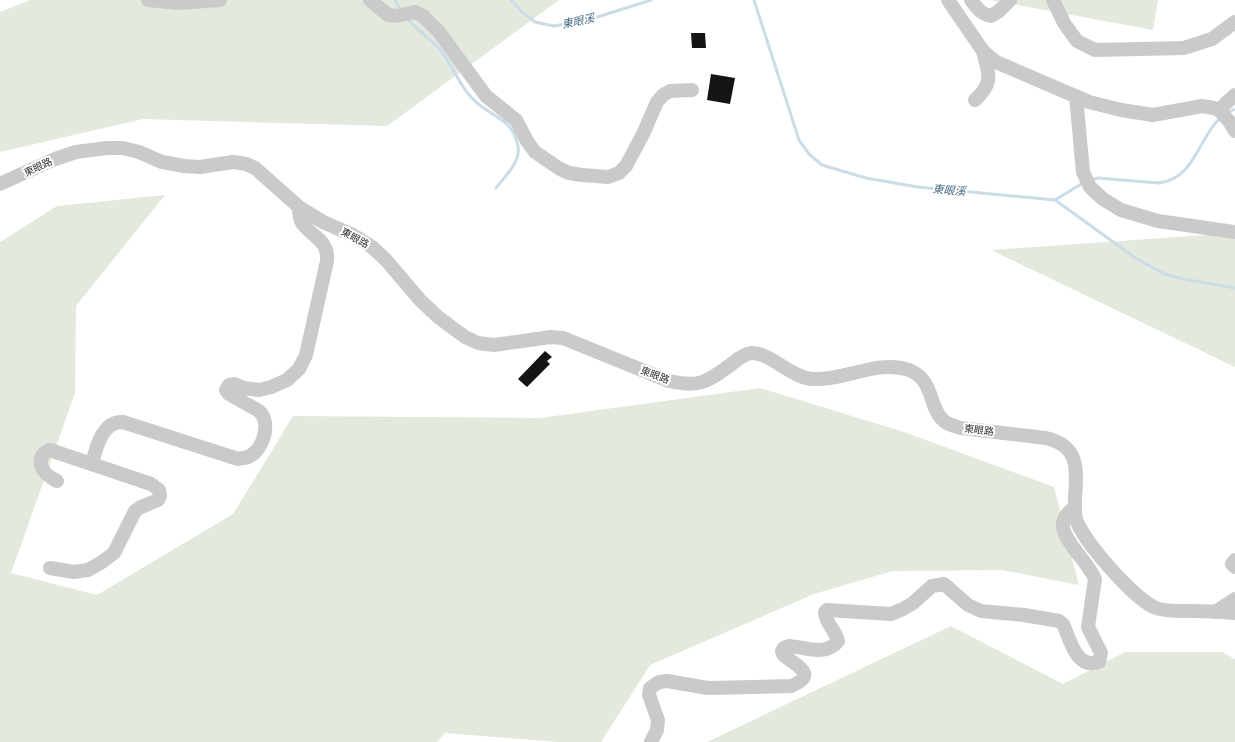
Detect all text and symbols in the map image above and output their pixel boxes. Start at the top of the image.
water label: 東眼溪 [560,10,598,31]
street label: 東眼路 [22,155,54,179]
water label: 東眼溪 [932,182,968,199]
street label: 東眼路 [339,225,371,251]
street label: 東眼路 [639,364,671,386]
street label: 東眼路 [963,422,995,438]

